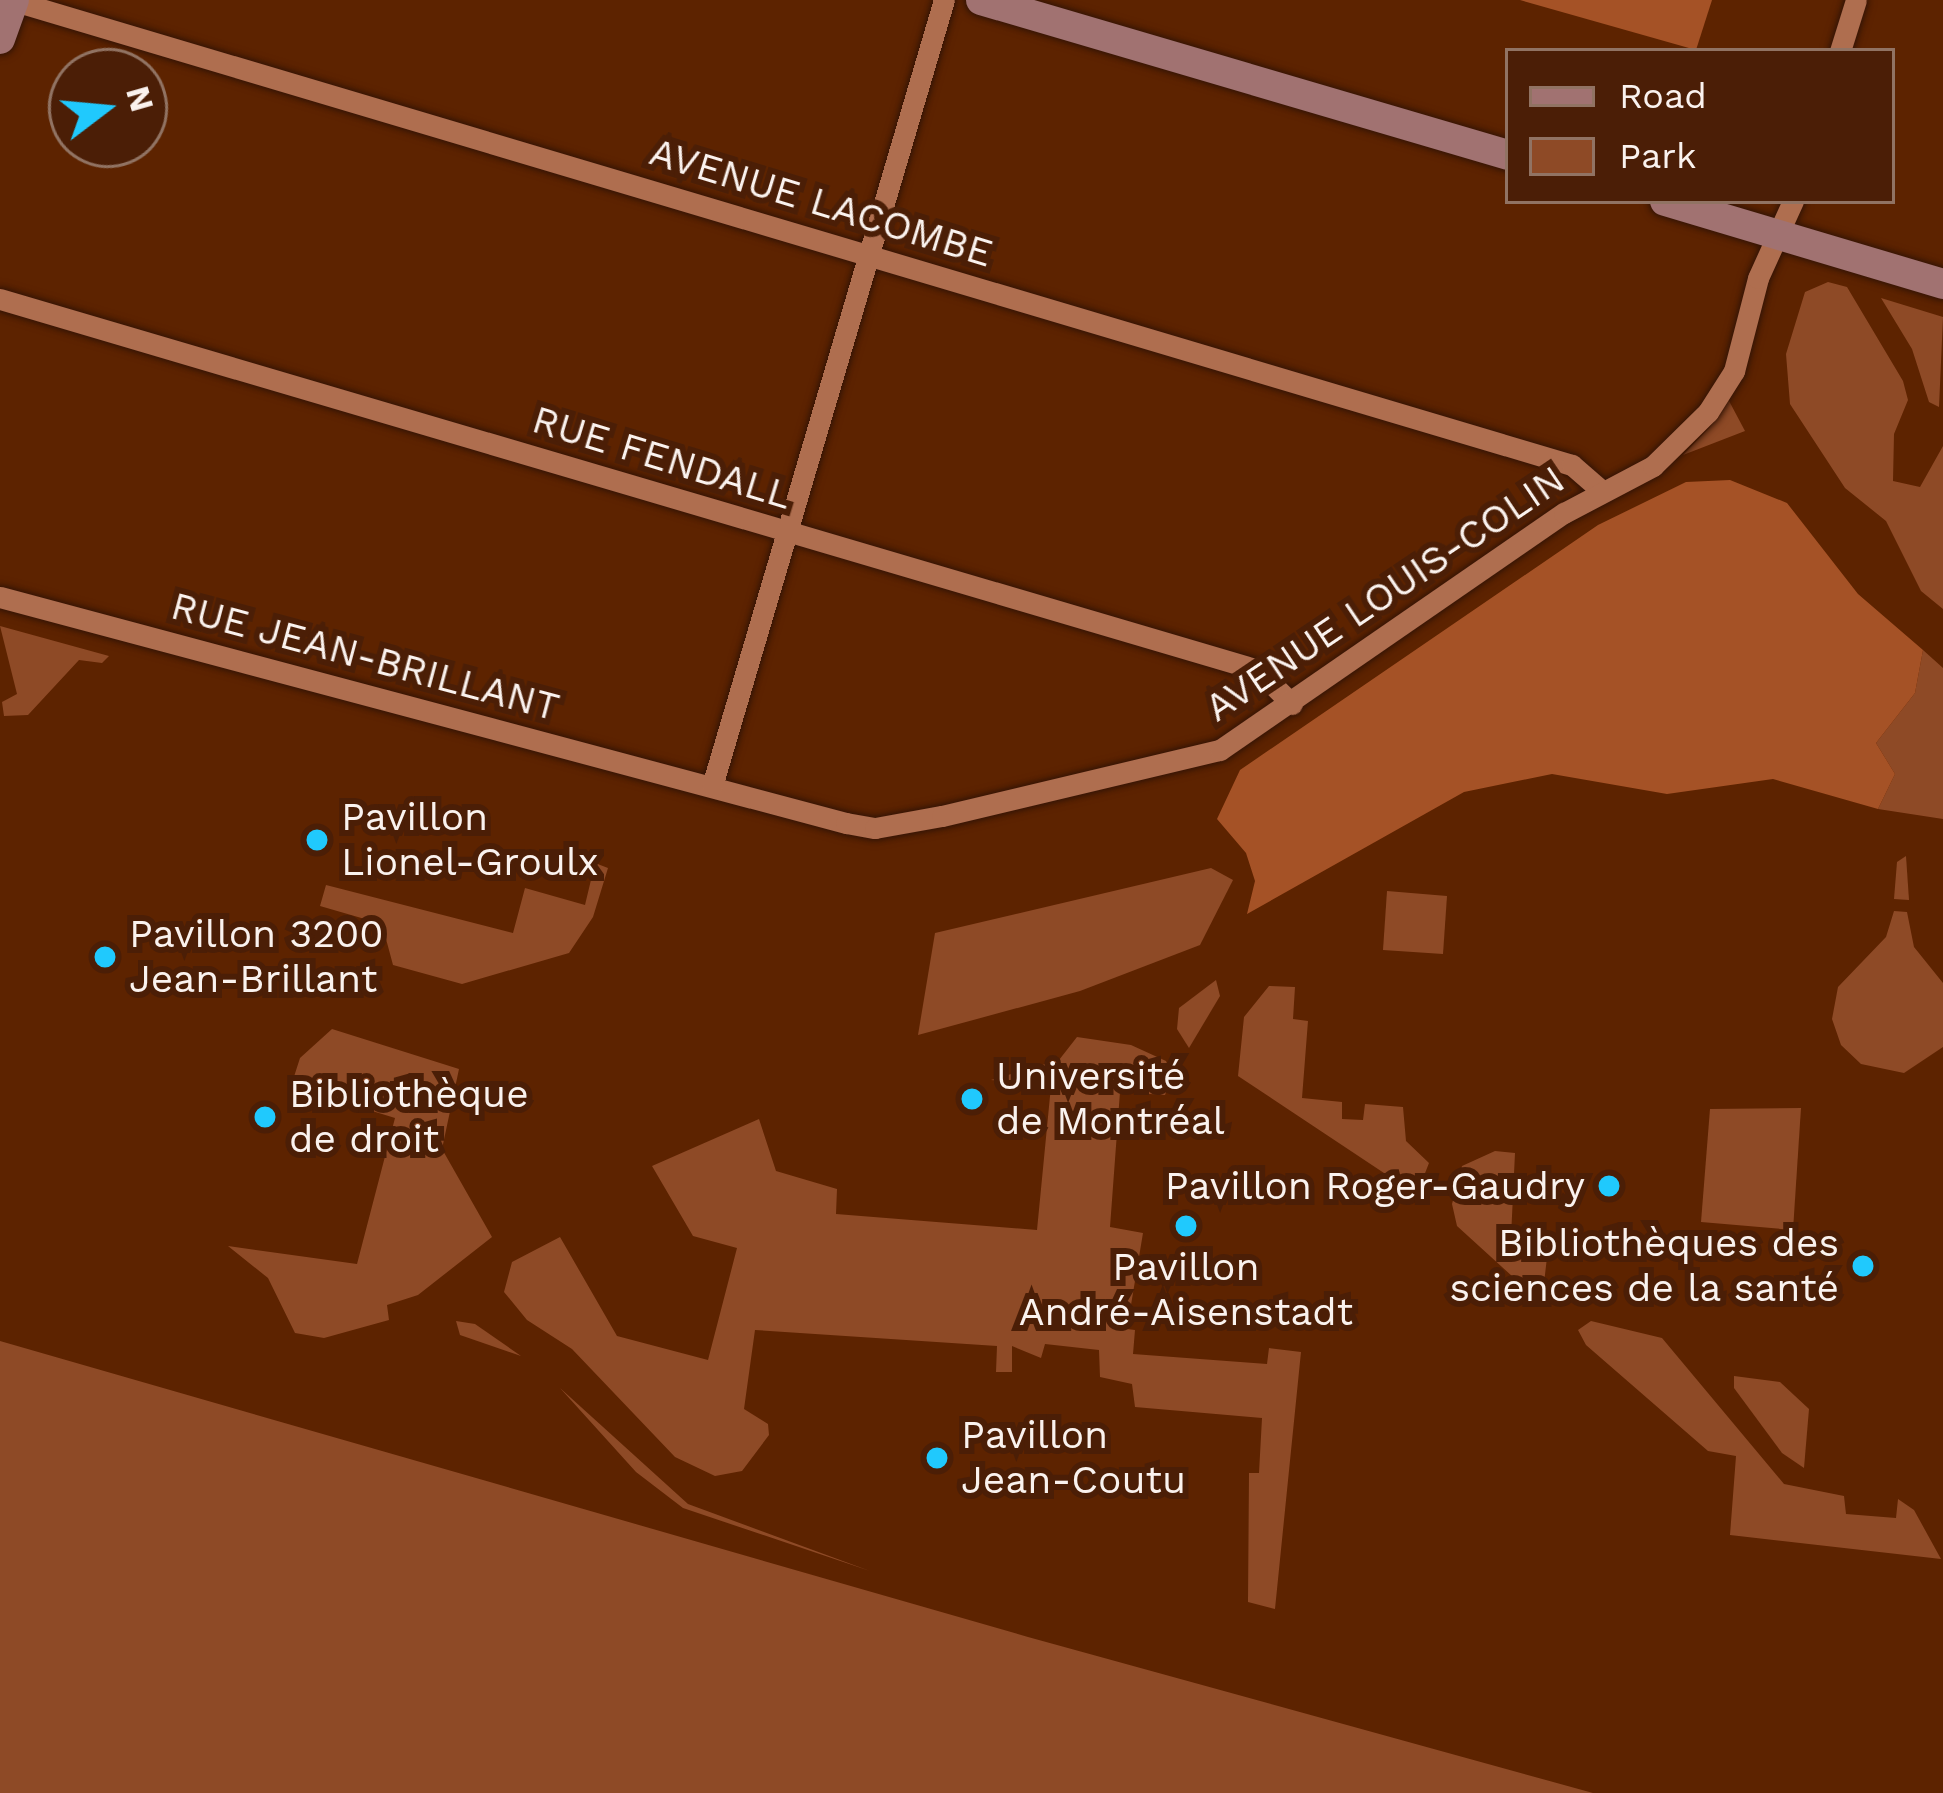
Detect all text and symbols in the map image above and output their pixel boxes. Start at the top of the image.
north arrow [48,48,168,168]
legend [1505,48,1895,204]
text: Road [1619,75,1707,117]
text: N [118,82,162,116]
street label: AVENUE LACOMBE [644,129,998,277]
text: Park [1619,135,1696,177]
street label: RUE FENDALL [527,396,797,520]
street label: AVENUE LOUIS-COLIN [1197,456,1573,732]
street label: RUE JEAN-BRILLANT [166,583,564,731]
place label: Pavillon Lionel-Groulx [341,795,599,886]
marker: Pavillon Lionel-Groulx [304,827,330,853]
place label: Pavillon 3200 Jean-Brillant [129,912,384,1003]
marker: Pavillon 3200 Jean-Brillant [92,944,118,970]
place label: Université de Montréal [996,1054,1225,1145]
place label: Bibliothèque de droit [289,1072,529,1163]
marker: Université de Montréal [959,1086,985,1112]
marker: Bibliothèque de droit [252,1104,278,1130]
place label: Pavillon Roger-Gaudry [1165,1163,1585,1209]
marker: Pavillon Roger-Gaudry [1596,1173,1622,1199]
marker: Pavillon André-Aisenstadt [1173,1213,1199,1239]
place label: Bibliothèques des sciences de la santé [1448,1221,1839,1312]
place label: Pavillon André-Aisenstadt [1019,1245,1353,1336]
marker: Bibliothèques des sciences de la santé [1850,1253,1876,1279]
place label: Pavillon Jean-Coutu [961,1413,1186,1504]
marker: Pavillon Jean-Coutu [924,1445,950,1471]

